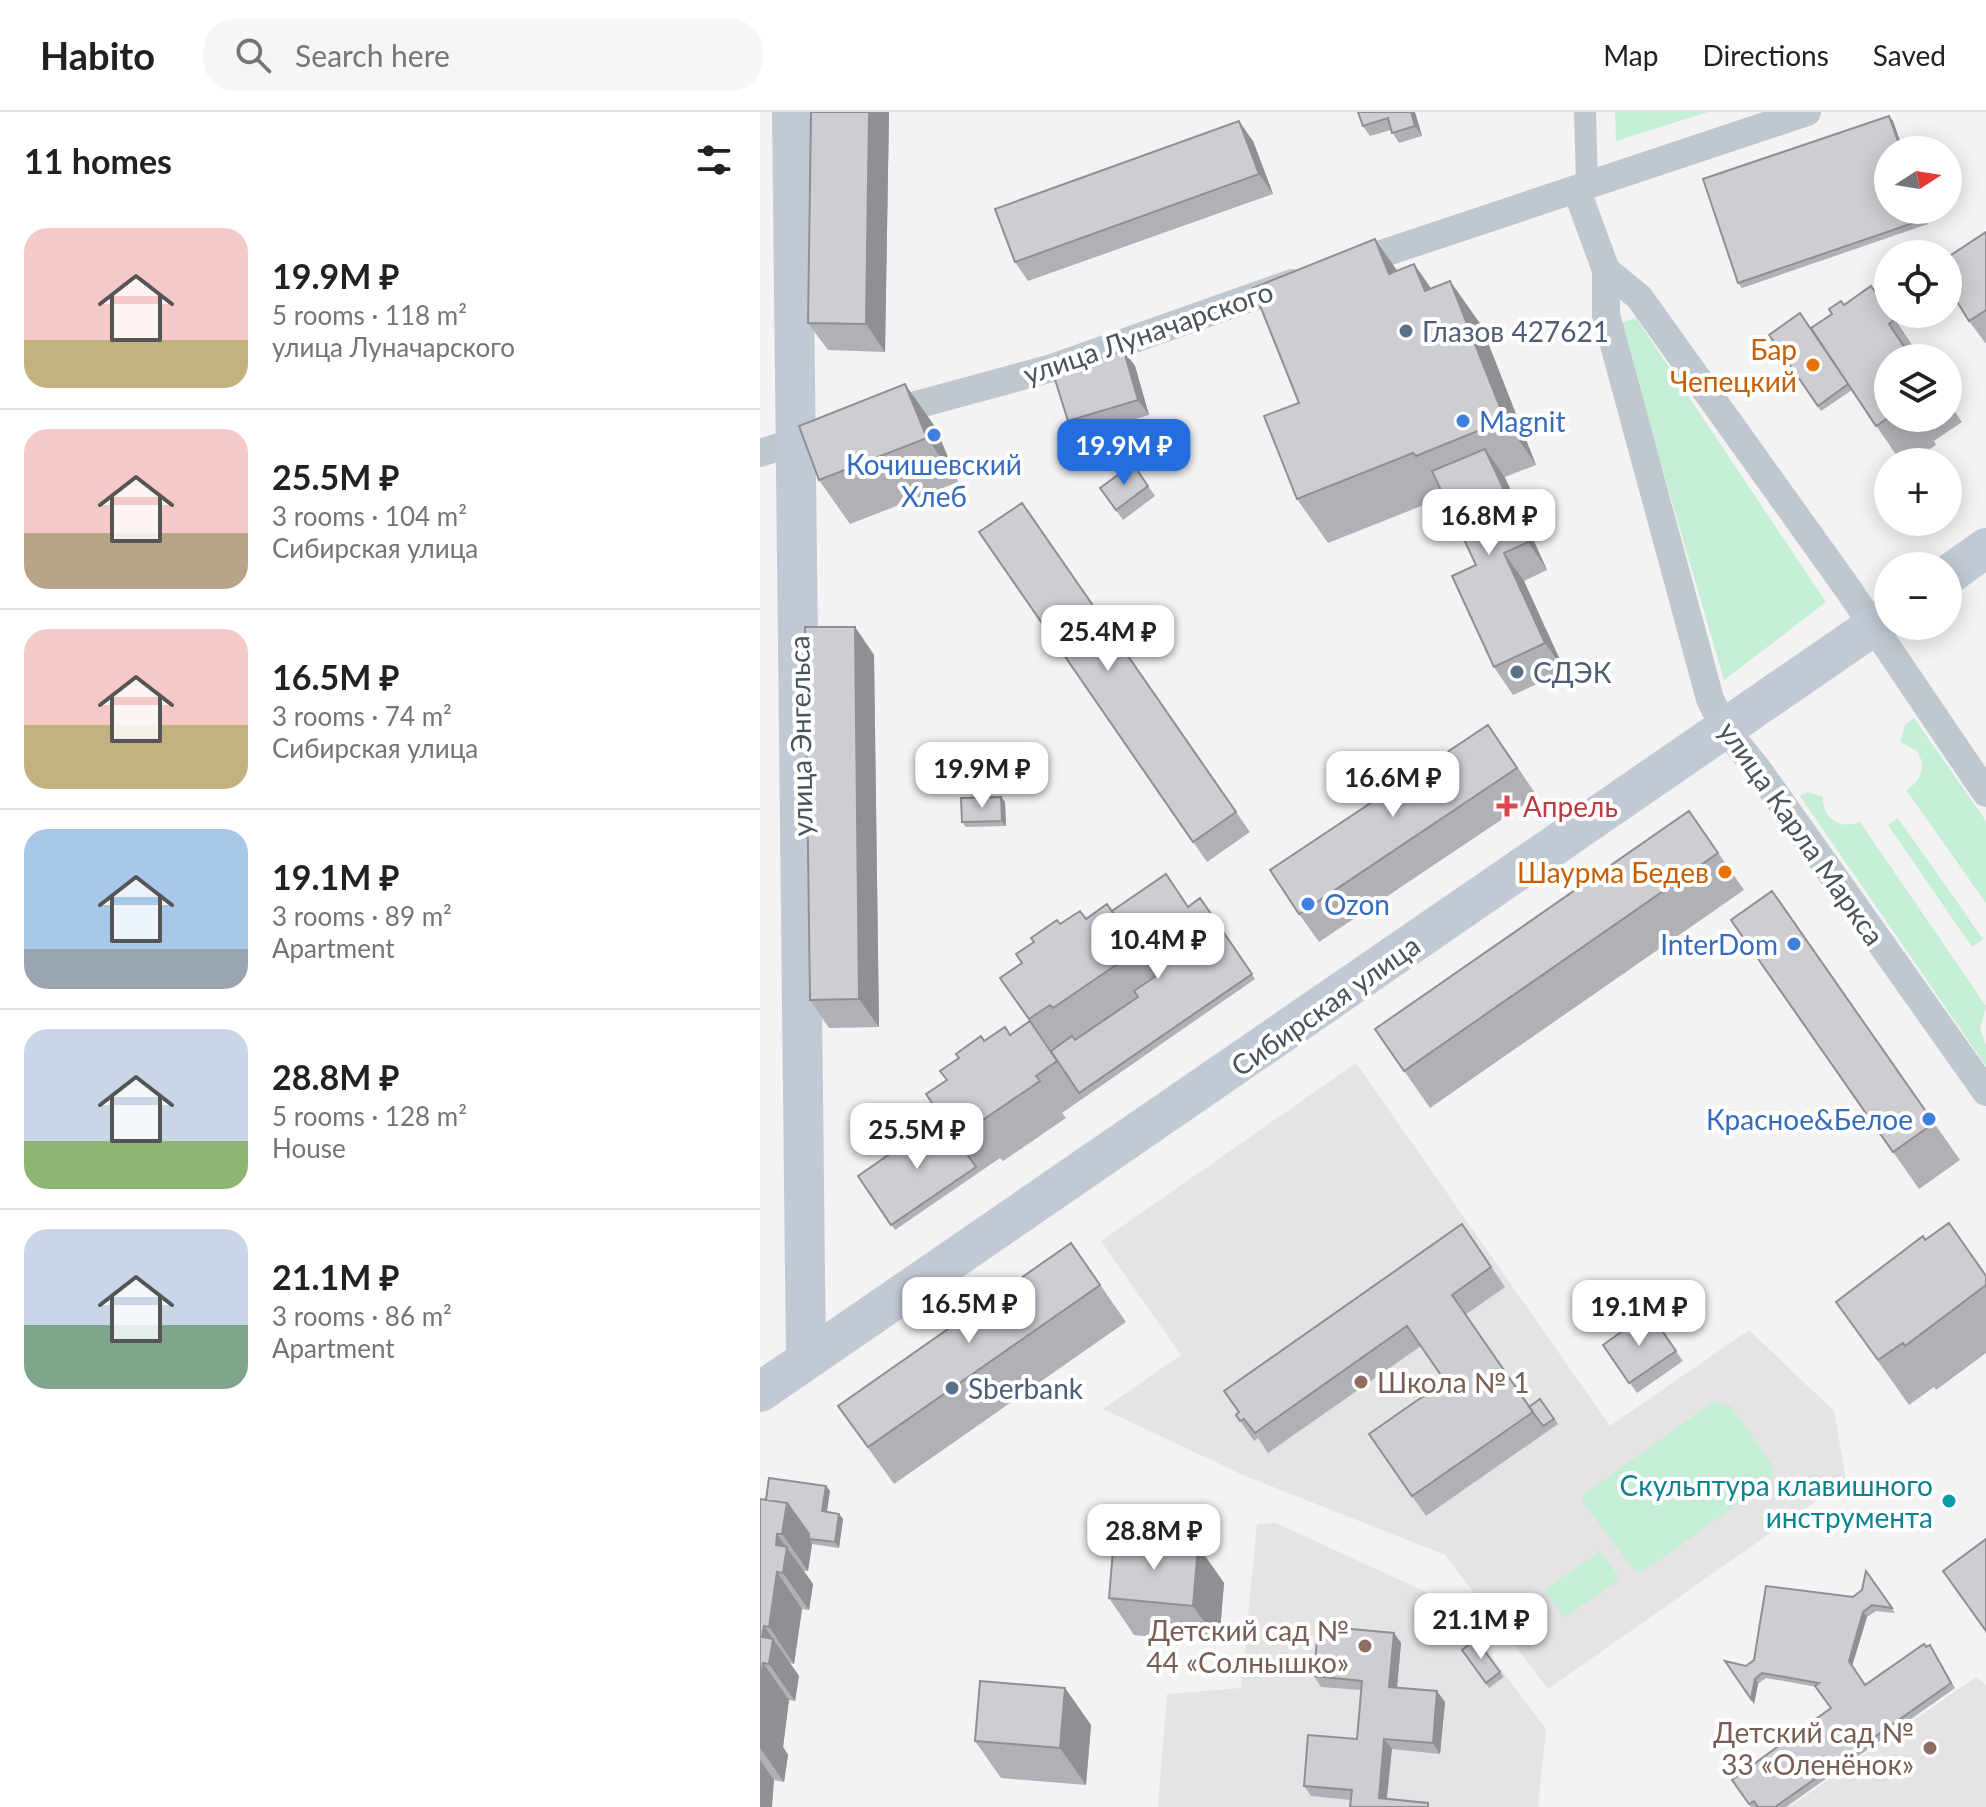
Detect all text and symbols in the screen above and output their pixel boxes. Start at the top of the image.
search box [203,19,763,91]
text: Habito [40,32,155,78]
icon: search [231,33,275,77]
text: Search here [295,37,450,73]
text: Map [1603,38,1658,72]
text: Directions [1702,38,1829,72]
text: Saved [1873,38,1946,72]
north arrow [1874,136,1962,224]
map controls [1874,136,1962,640]
icon: filters [692,138,736,182]
text: 11 homes [24,140,172,181]
button: locate [1874,240,1962,328]
text: 19.9M ₽ [272,255,399,296]
icon: home [88,260,184,356]
street label: улица Луначарского [1019,273,1277,391]
text: 5 rooms · 118 m² [272,299,467,331]
place label: Глазов 427621 [1422,314,1609,348]
marker: Глазов 427621 [1397,322,1415,340]
text: улица Луначарского [272,331,515,363]
place label: Бар Чепецкий [1670,332,1797,398]
button: layers [1874,344,1962,432]
marker: Бар Чепецкий [1804,356,1822,374]
place label: Magnit [1479,404,1565,438]
marker: Magnit [1454,412,1472,430]
pin: 19.9M ₽ [1050,419,1198,487]
marker: Кочишевский Хлеб [925,426,943,444]
text: 19.9M ₽ [1075,429,1173,461]
place label: Кочишевский Хлеб [846,447,1022,513]
button: + [1874,448,1962,536]
text: 25.5M ₽ [272,456,399,497]
icon: home [88,461,184,557]
pin: 16.8M ₽ [1415,489,1563,557]
text: 16.8M ₽ [1440,499,1538,531]
text: 3 rooms · 104 m² [272,500,467,532]
text: Сибирская улица [272,532,478,564]
button: − [1874,552,1962,640]
pin: 25.4M ₽ [1034,605,1182,673]
text: 25.4M ₽ [1059,615,1157,647]
street label: улица Энгельса [781,635,819,837]
place label: СДЭК [1533,655,1612,689]
text: 16.5M ₽ [272,656,399,697]
icon: home [88,661,184,757]
marker: СДЭК [1508,663,1526,681]
text: 3 rooms · 74 m² [272,700,452,732]
street label: улица Карла Маркса [1712,715,1892,951]
text: Сибирская улица [272,732,478,764]
pin: 19.9M ₽ [908,742,1056,810]
pin: 16.6M ₽ [1319,751,1467,819]
text: 19.9M ₽ [933,752,1031,784]
text: 16.6M ₽ [1344,761,1442,793]
place label: Апрель [1523,789,1618,823]
marker: Апрель [1498,797,1516,815]
place label: Шаурма Бедев [1517,855,1709,889]
text: 19.1M ₽ [272,856,399,897]
icon: home [88,861,184,957]
marker: Шаурма Бедев [1716,863,1734,881]
place label: Ozon [1324,887,1390,921]
marker: Ozon [1299,895,1317,913]
text: 3 rooms · 89 m² [272,900,452,932]
pin: 10.4M ₽ [1084,913,1232,981]
text: 10.4M ₽ [1109,923,1207,955]
street label: Сибирская улица [1224,927,1426,1083]
place label: InterDom [1660,927,1778,961]
text: Apartment [272,932,395,964]
marker: InterDom [1785,935,1803,953]
text: 28.8M ₽ [272,1056,399,1097]
icon: home [88,1061,184,1157]
text: 5 rooms · 128 m² [272,1100,467,1132]
place label: Красное&Белое [1706,1102,1913,1136]
pin: 25.5M ₽ [843,1103,991,1171]
marker: Красное&Белое [1920,1110,1938,1128]
text: 25.5M ₽ [868,1113,966,1145]
text: House [272,1132,346,1164]
text: 21.1M ₽ [272,1256,399,1297]
icon: home [88,1261,184,1357]
pin: 16.5M ₽ [895,1277,1043,1345]
pin: 19.1M ₽ [1565,1280,1713,1348]
text: 16.5M ₽ [920,1287,1018,1319]
text: 19.1M ₽ [1590,1290,1688,1322]
text: 3 rooms · 86 m² [272,1300,452,1332]
text: Apartment [272,1332,395,1364]
place label: Школа № 1 [1377,1365,1530,1399]
place label: Sberbank [968,1371,1084,1405]
marker: Школа № 1 [1352,1373,1370,1391]
marker: Sberbank [943,1379,961,1397]
place label: Скульптура клавишного инструмента [1620,1468,1933,1534]
marker: Скульптура клавишного инструмента [1940,1492,1958,1510]
pin: 28.8M ₽ [1080,1504,1228,1572]
text: 28.8M ₽ [1105,1514,1203,1546]
pin: 21.1M ₽ [1407,1593,1555,1661]
text: 21.1M ₽ [1432,1603,1530,1635]
place label: Детский сад № 44 «Солнышко» [1146,1613,1349,1679]
marker: Детский сад № 44 «Солнышко» [1356,1637,1374,1655]
place label: Детский сад № 33 «Оленёнок» [1713,1715,1914,1781]
marker: Детский сад № 33 «Оленёнок» [1921,1739,1939,1757]

